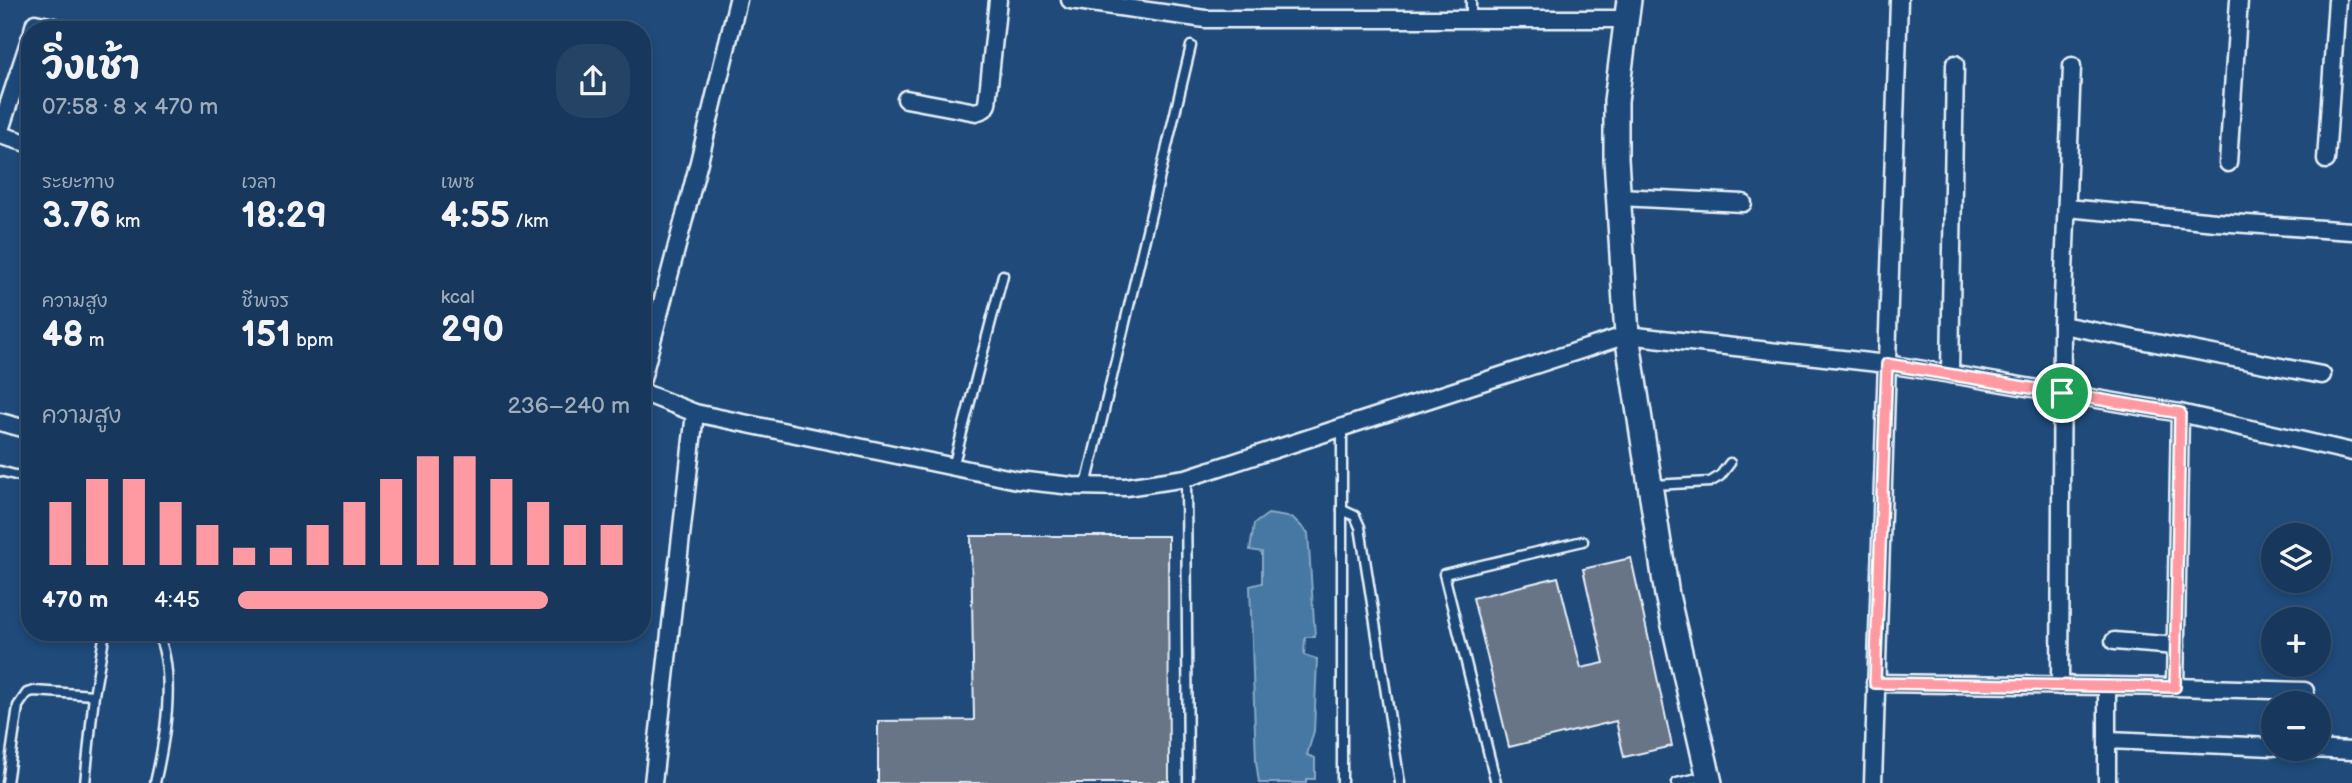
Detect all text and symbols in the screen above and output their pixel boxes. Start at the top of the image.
text: วิ่งเช้า [42,44,140,89]
button: share [556,44,630,118]
text: 07:58 · 8 × 470 m [42,93,218,121]
text: ระยะทาง [42,171,115,194]
text: เวลา [241,171,276,194]
text: เพซ [441,171,475,194]
text: 3.76 [42,195,110,238]
text: 18:29 [241,195,327,238]
text: 4:55 [441,195,510,238]
text: km [110,210,141,233]
text: /km [510,210,549,233]
text: kcal [441,286,475,309]
text: ความสูง [42,290,108,313]
text: ชีพจร [241,290,289,313]
text: 290 [441,309,504,352]
text: 48 [42,314,84,357]
text: 151 [241,314,291,357]
text: m [84,329,105,352]
text: bpm [291,329,334,352]
pin [2032,363,2092,423]
icon: arrive [2043,374,2081,412]
text: 236–240 m [508,392,630,420]
text: ความสูง [42,402,121,430]
map controls [2261,523,2331,761]
button: layers [2261,523,2331,593]
text: 470 m [42,586,108,614]
text: 4:45 [154,586,200,614]
button: + [2261,607,2331,677]
button: − [2261,691,2331,761]

